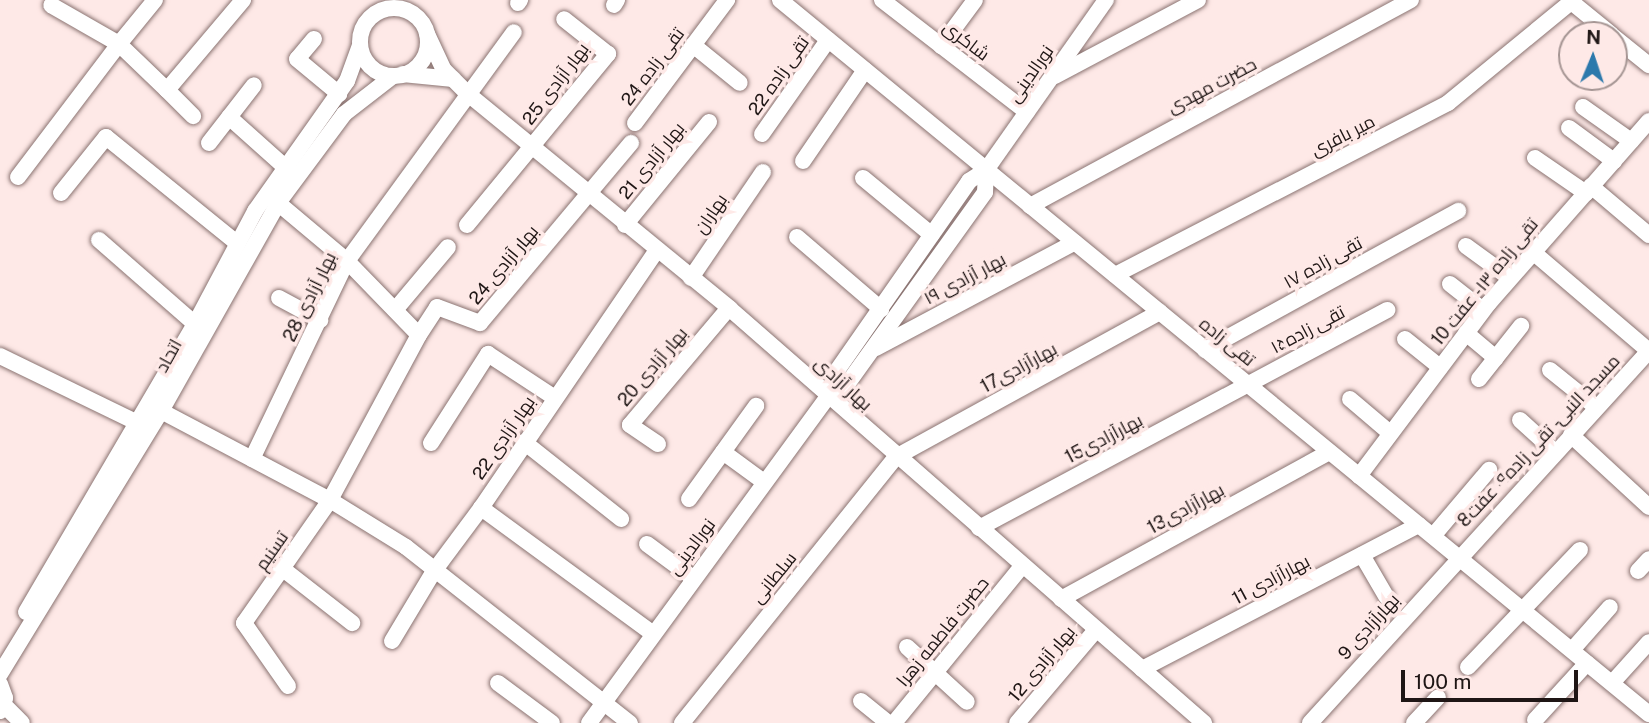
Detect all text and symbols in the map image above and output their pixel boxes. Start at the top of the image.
street label: شاکری [938,16,994,66]
north arrow [1558,21,1628,91]
street label: تقی زاده 24 [617,24,689,110]
text: N [1586,26,1601,48]
street label: تقی زاده 22 [744,32,814,120]
street label: بهار آزادی 25 [518,39,594,129]
street label: نورالدینی [1003,41,1059,107]
street label: حضرت مهدی [1164,53,1260,119]
street label: میر بافری [1307,111,1379,161]
street label: بهار آزادی 21 [614,118,690,204]
street label: بهاران [690,190,732,238]
street label: تقی زاده ۱۳ - عفت 10 [1425,212,1545,352]
street label: بهار آزادی 24 [465,221,543,309]
street label: تقی زاده ۱۷ [1280,233,1366,293]
street label: بهار آزادی ۱۹ [920,248,1010,310]
street label: بهار آزادی 28 [279,249,341,345]
street label: تقی زاده۱۵ [1267,302,1349,358]
street label: تقی زاده [1195,313,1259,371]
street label: بهار آزادی 20 [614,323,692,411]
street label: اتحاد [151,336,187,376]
street label: بهارآزادی17 [977,338,1061,398]
street label: مسجد النبی- تقی زاده۹- عفت8 [1451,348,1627,534]
street label: بهار آزادی [810,352,876,416]
street label: بهار آزادی 22 [468,392,540,484]
street label: بهارآزادی15 [1061,410,1147,468]
street label: بهارآزادی13 [1144,479,1228,539]
street label: نورالدینی [664,514,720,580]
street label: تسنیم [251,527,293,575]
street label: سلطانی [747,548,801,608]
street label: بهارآزادی 11 [1228,551,1314,609]
street label: حضرت فاطمه زهرا [892,573,994,691]
street label: بهارآزادی 9 [1334,589,1404,665]
street label: بهار آزادی 12 [1004,622,1080,706]
scale bar [1404,656,1581,700]
text: 100 m [1414,669,1471,694]

